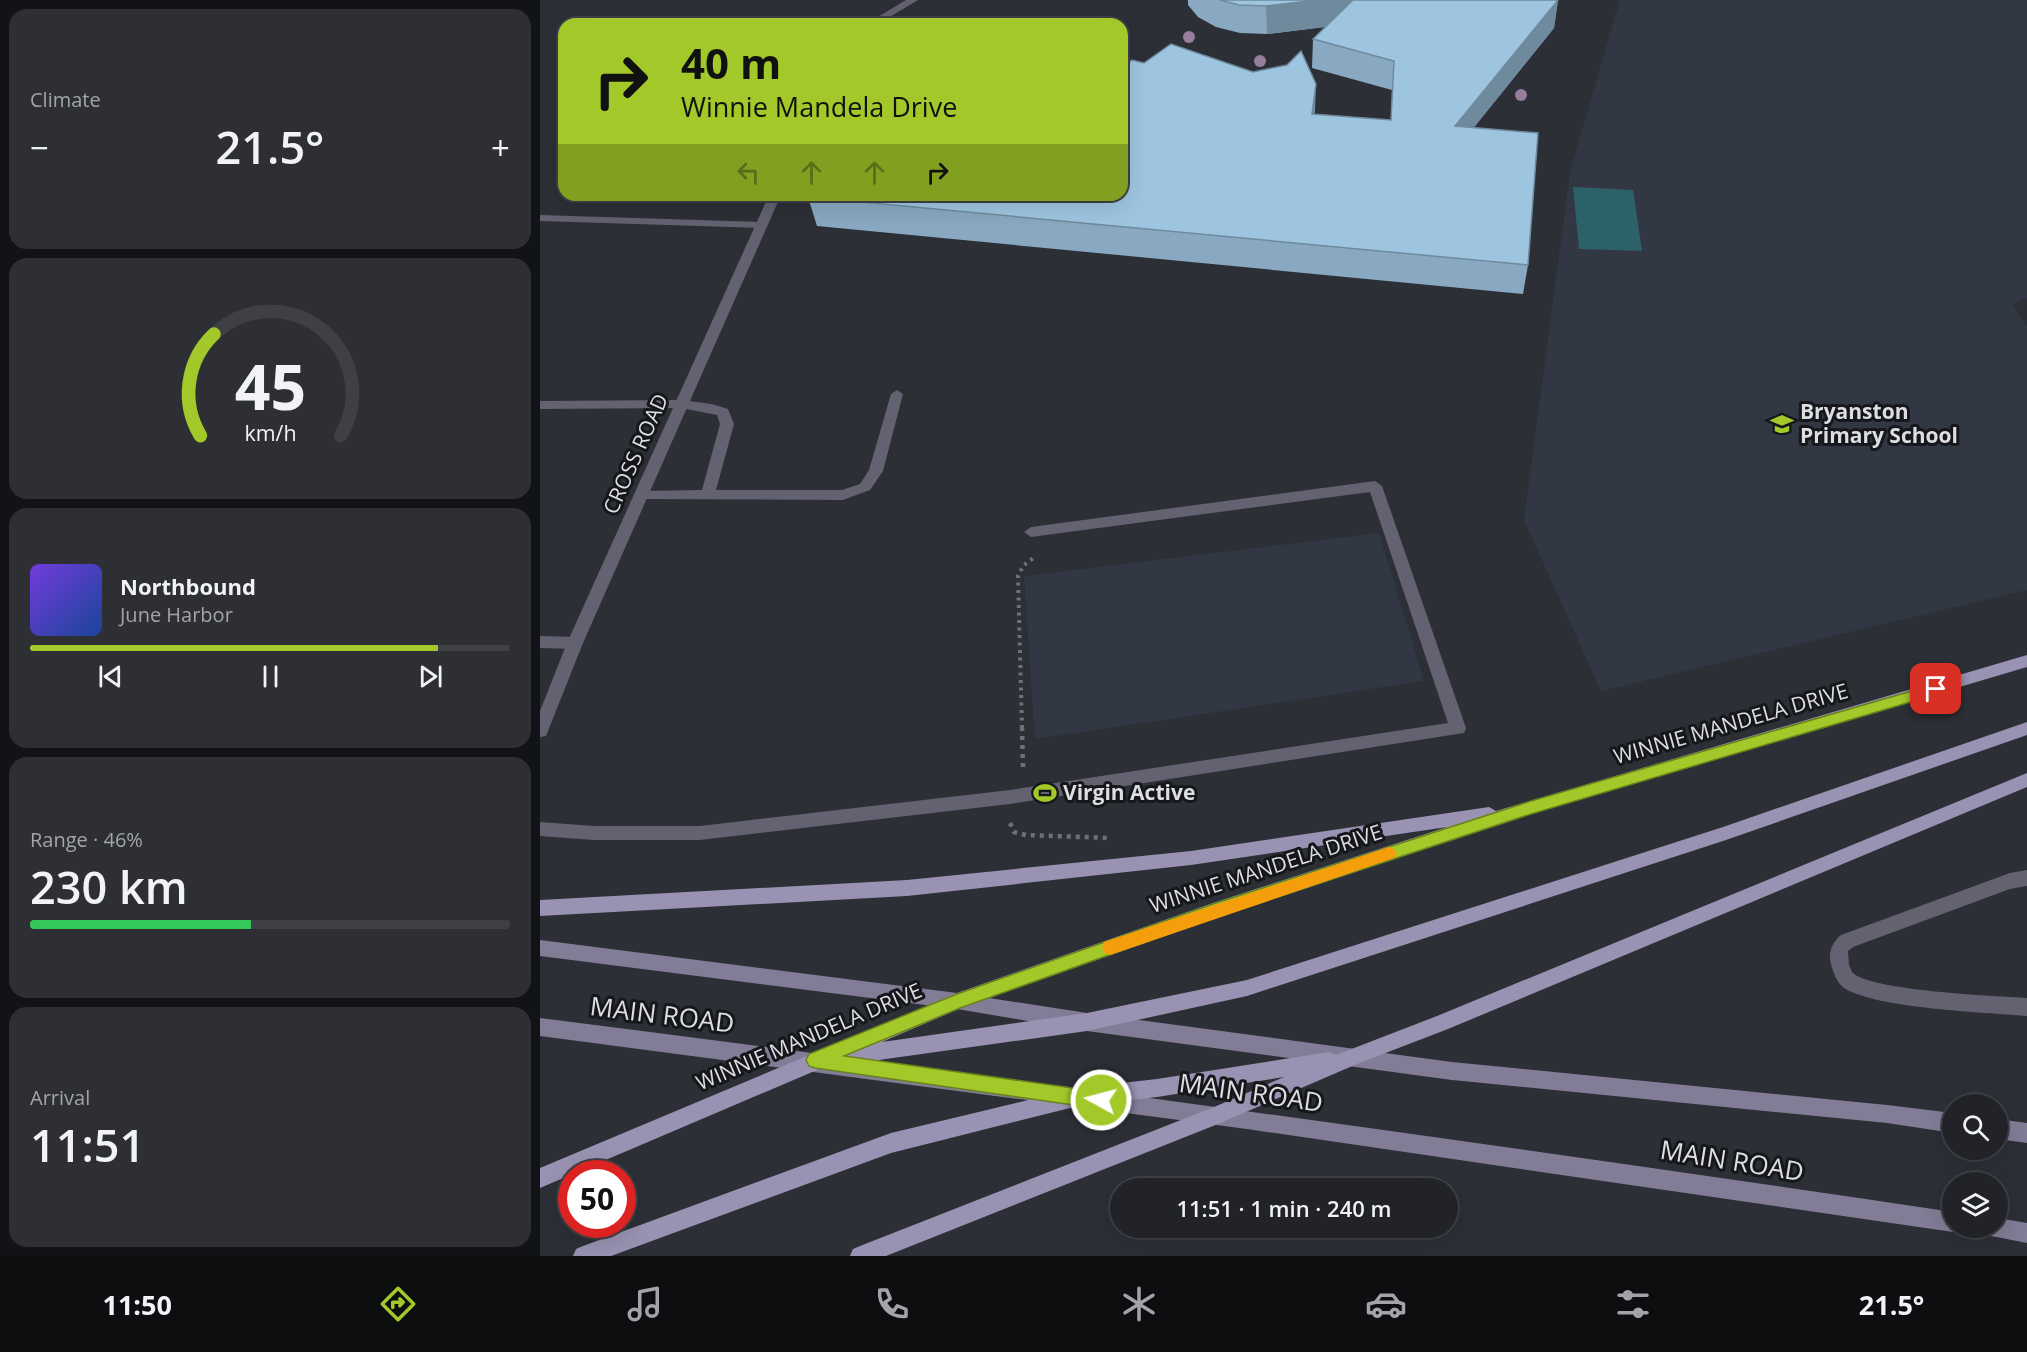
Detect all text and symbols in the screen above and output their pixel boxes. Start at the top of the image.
text: 40 m [681,34,781,91]
icon: right [582,42,660,120]
text: Climate [30,86,101,113]
text: Winnie Mandela Drive [681,88,957,125]
text: 21.5° [216,116,324,177]
text: − [30,125,49,170]
text: + [491,125,510,170]
icon: left [732,156,765,189]
icon: ahead [795,156,828,189]
icon: ahead [858,156,891,189]
icon: right [921,156,954,189]
text: 45 [234,343,306,428]
street label: CROSS ROAD [596,389,674,518]
place label: Bryanston Primary School [1800,397,1958,449]
school or university icon: Bryanston Primary School [1769,411,1795,437]
text: km/h [244,418,296,447]
text: Northbound [120,571,256,601]
text: June Harbor [120,601,233,628]
icon: previous [94,660,127,693]
icon: pause [254,660,287,693]
icon: next [414,660,447,693]
pin [1910,663,1961,714]
icon: arrive [1919,672,1952,705]
street label: WINNIE MANDELA DRIVE [1610,676,1851,770]
place label: Virgin Active [1063,778,1195,806]
sports icon: Virgin Active [1032,780,1058,806]
street label: WINNIE MANDELA DRIVE [1146,817,1385,919]
text: Range · 46% [30,826,143,853]
text: 230 km [30,856,188,917]
street label: WINNIE MANDELA DRIVE [691,976,926,1096]
street label: MAIN ROAD [588,987,736,1041]
street label: MAIN ROAD [1177,1064,1325,1120]
position arrow [1069,1068,1133,1132]
text: Arrival [30,1084,90,1111]
map controls [1942,1094,2008,1238]
button: search [1942,1094,2008,1160]
text: 11:51 [30,1114,145,1175]
street label: MAIN ROAD [1658,1131,1807,1189]
speed limit sign: 50 [558,1160,636,1238]
button: layers [1942,1172,2008,1238]
text: 11:51 · 1 min · 240 m [1176,1193,1392,1223]
icon: directions [377,1283,419,1325]
icon: music [624,1283,666,1325]
icon: phone [871,1283,913,1325]
icon: climate [1118,1283,1160,1325]
icon: car [1365,1283,1407,1325]
icon: filters [1612,1283,1654,1325]
text: 11:50 [102,1286,172,1323]
text: 21.5° [1859,1286,1924,1323]

